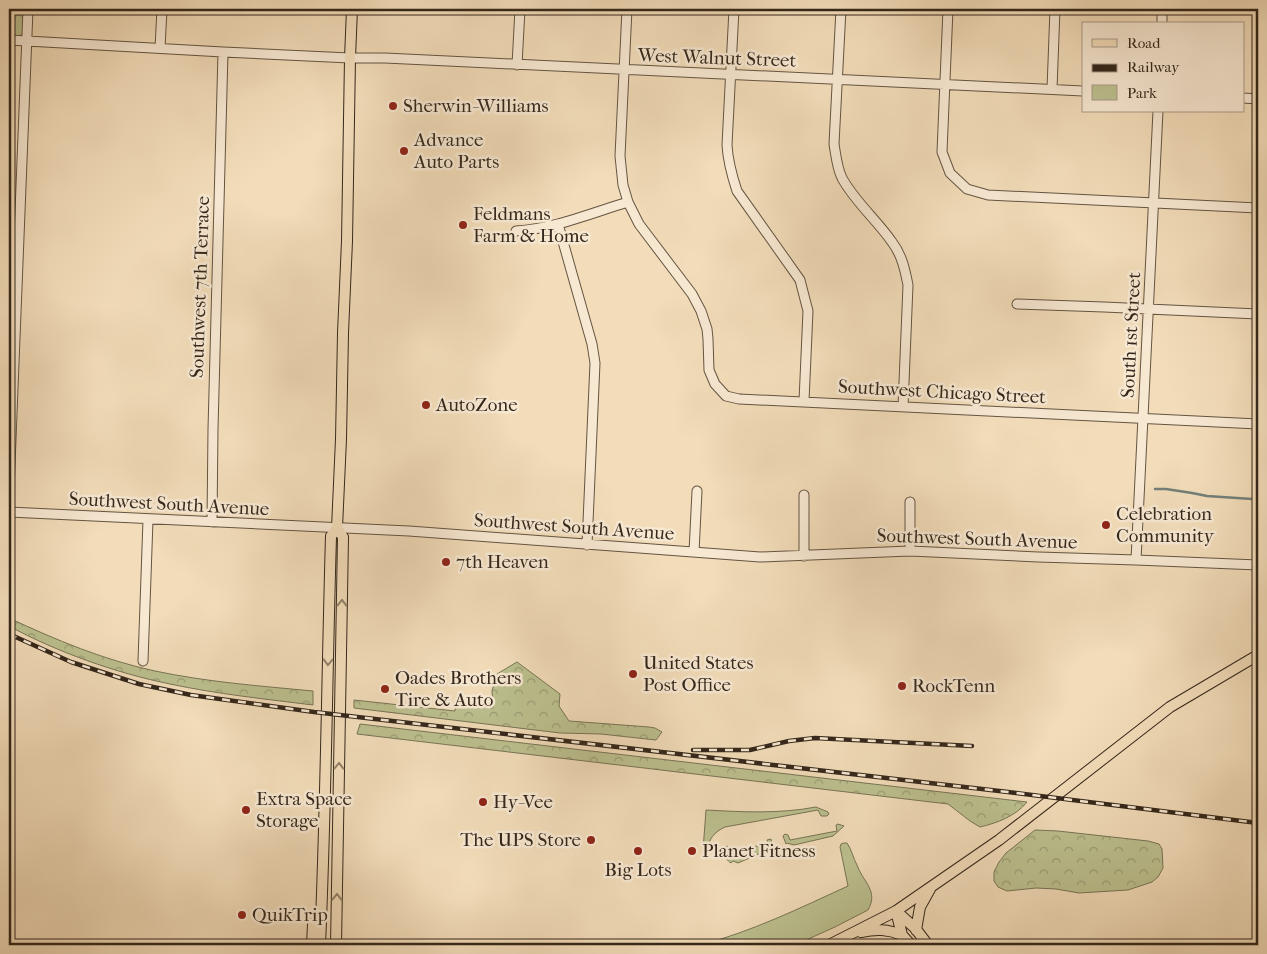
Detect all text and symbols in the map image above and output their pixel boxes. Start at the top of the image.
legend [1082,22,1244,112]
text: Road [1127,34,1161,52]
street label: West Walnut Street [636,44,797,72]
text: Railway [1127,58,1180,76]
text: Park [1127,84,1157,102]
place label: Sherwin-Williams [403,95,549,117]
marker: Sherwin-Williams [387,100,399,112]
place label: Advance Auto Parts [413,129,499,173]
marker: Advance Auto Parts [398,145,410,157]
street label: Southwest 7th Terrace [186,196,214,378]
place label: Feldmans Farm & Home [473,203,589,247]
marker: Feldmans Farm & Home [457,219,469,231]
street label: South 1st Street [1117,271,1145,399]
street label: Southwest Chicago Street [838,376,1047,408]
place label: AutoZone [435,394,518,416]
marker: AutoZone [420,399,432,411]
street label: Southwest South Avenue [68,488,270,520]
place label: Celebration Community [1116,503,1215,547]
street label: Southwest South Avenue [473,509,675,545]
marker: Celebration Community [1100,519,1112,531]
street label: Southwest South Avenue [876,525,1078,553]
place label: 7th Heaven [456,551,549,573]
marker: 7th Heaven [440,556,452,568]
one-way arrow [337,599,347,607]
place label: United States Post Office [643,652,753,696]
one-way arrow [323,658,333,666]
place label: Oades Brothers Tire & Auto [395,667,521,711]
marker: United States Post Office [627,668,639,680]
place label: RockTenn [912,675,995,697]
marker: RockTenn [896,680,908,692]
marker: Oades Brothers Tire & Auto [379,683,391,695]
one-way arrow [334,762,344,770]
place label: Extra Space Storage [256,788,352,832]
place label: Hy-Vee [493,791,553,813]
marker: Hy-Vee [477,796,489,808]
marker: Extra Space Storage [240,804,252,816]
place label: The UPS Store [460,829,581,851]
marker: The UPS Store [585,834,597,846]
place label: Planet Fitness [702,840,816,862]
marker: Big Lots [632,845,644,857]
marker: Planet Fitness [686,845,698,857]
place label: Big Lots [604,859,672,881]
one-way arrow [332,893,342,901]
place label: QuikTrip [252,904,328,926]
marker: QuikTrip [236,909,248,921]

